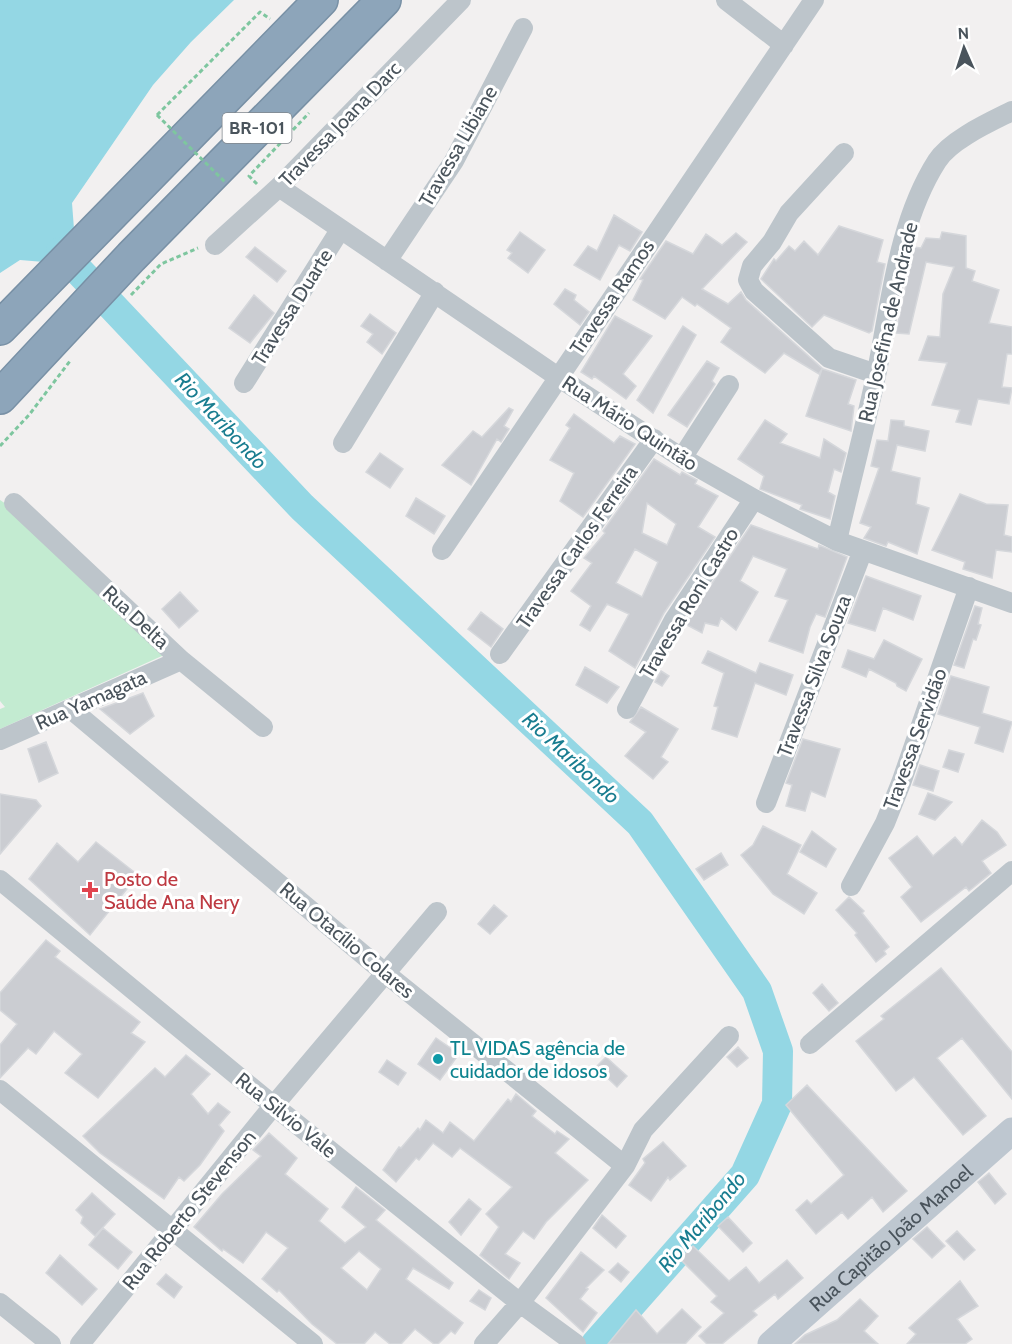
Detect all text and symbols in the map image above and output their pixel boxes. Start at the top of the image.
north arrow [934,18,994,78]
text: N [957,24,969,43]
street label: Travessa Joana Darc [274,56,406,192]
street label: Travessa Libiane [414,81,502,211]
road number: BR-101 [222,113,292,143]
street label: Rua Josefina de Andrade [853,220,923,424]
street label: Travessa Ramos [565,235,659,359]
street label: Travessa Duarte [247,244,337,370]
water label: Rio Maribondo [170,367,273,474]
street label: Rua Mário Quintão [558,370,702,476]
street label: Travessa Carlos Ferreira [512,460,643,633]
street label: Travessa Roni Castro [635,523,743,683]
street label: Rua Delta [98,580,174,654]
street label: Travessa Silva Souza [772,591,856,760]
street label: Rua Yamagata [32,665,151,735]
street label: Travessa Servidão [878,665,952,813]
water label: Rio Maribondo [518,706,625,809]
place label: Posto de Saúde Ana Nery [104,867,240,914]
street label: Rua Otacílio Colares [275,877,419,1003]
marker: Posto de Saúde Ana Nery [81,881,99,899]
place label: TL VIDAS agência de cuidador de idosos [450,1036,625,1083]
marker: TL VIDAS agência de cuidador de idosos [431,1052,445,1066]
street label: Rua Silvio Vale [231,1067,341,1163]
street label: Rua Roberto Stevenson [117,1125,261,1295]
street label: Rua Capitão João Manoel [804,1160,978,1316]
water label: Rio Maribondo [652,1166,751,1277]

